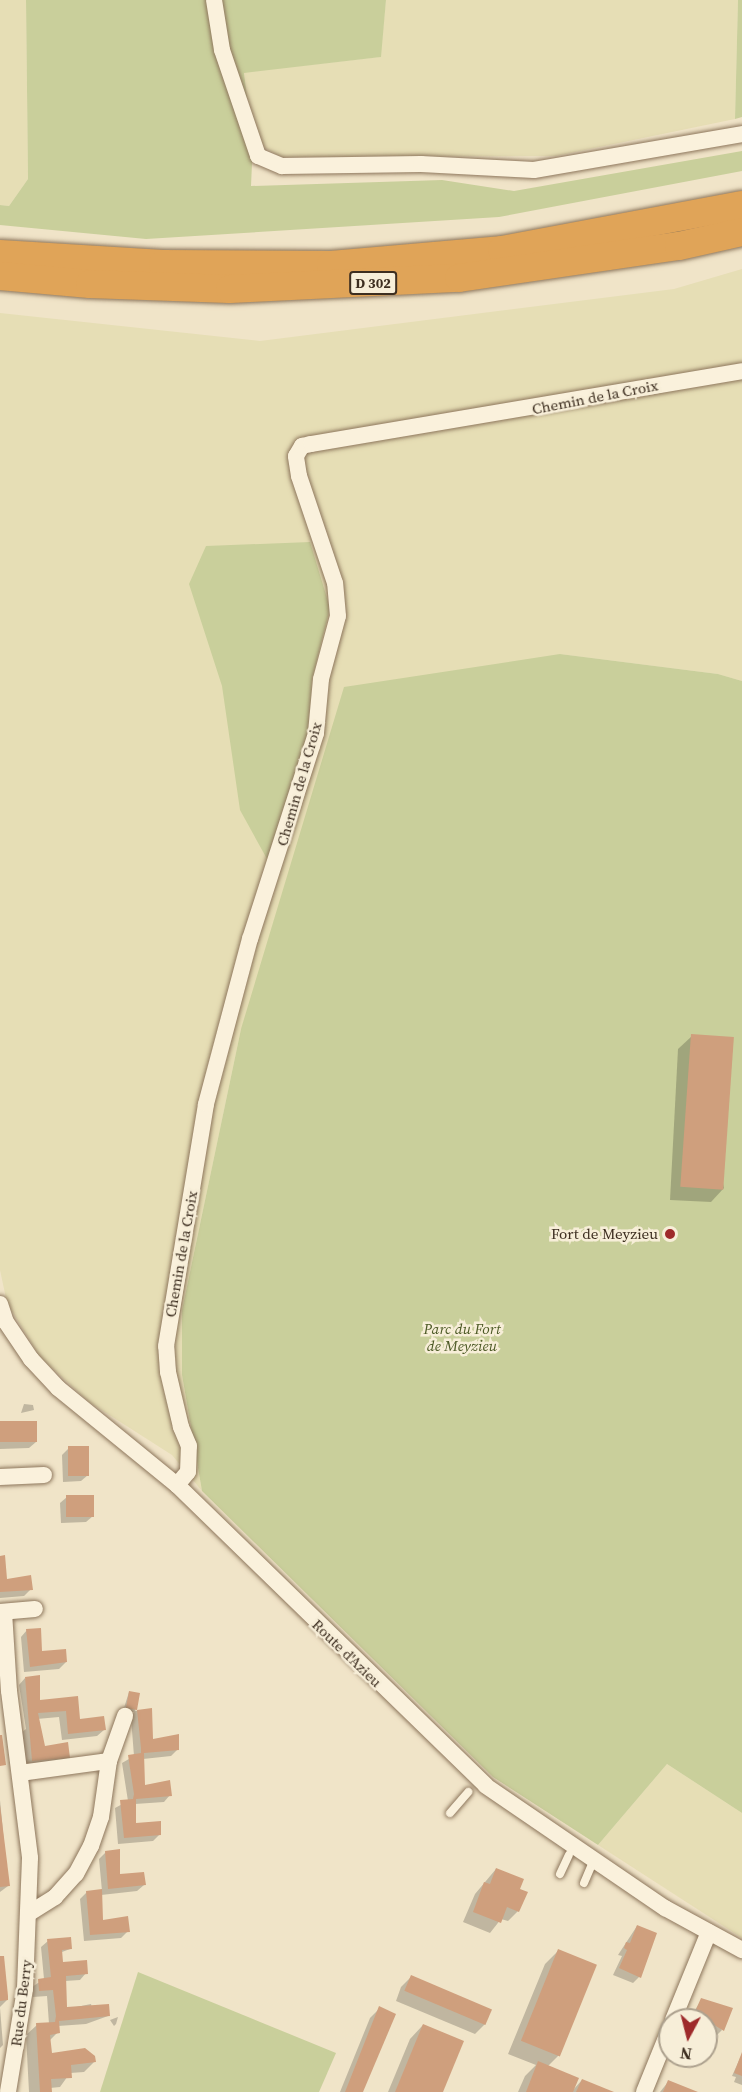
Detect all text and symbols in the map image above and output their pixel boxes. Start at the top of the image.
road number: D 302 [349,272,397,294]
street label: Chemin de la Croix [530,376,660,418]
street label: Chemin de la Croix [273,720,325,848]
street label: Chemin de la Croix [161,1189,201,1319]
place label: Fort de Meyzieu [551,1225,658,1243]
marker: Fort de Meyzieu [663,1227,677,1241]
park label: Parc du Fort de Meyzieu [423,1319,501,1354]
street label: Route d'Azieu [308,1615,386,1691]
street label: Rue du Berry [7,1958,35,2048]
north arrow [658,2008,718,2068]
text: N [679,2042,693,2066]

